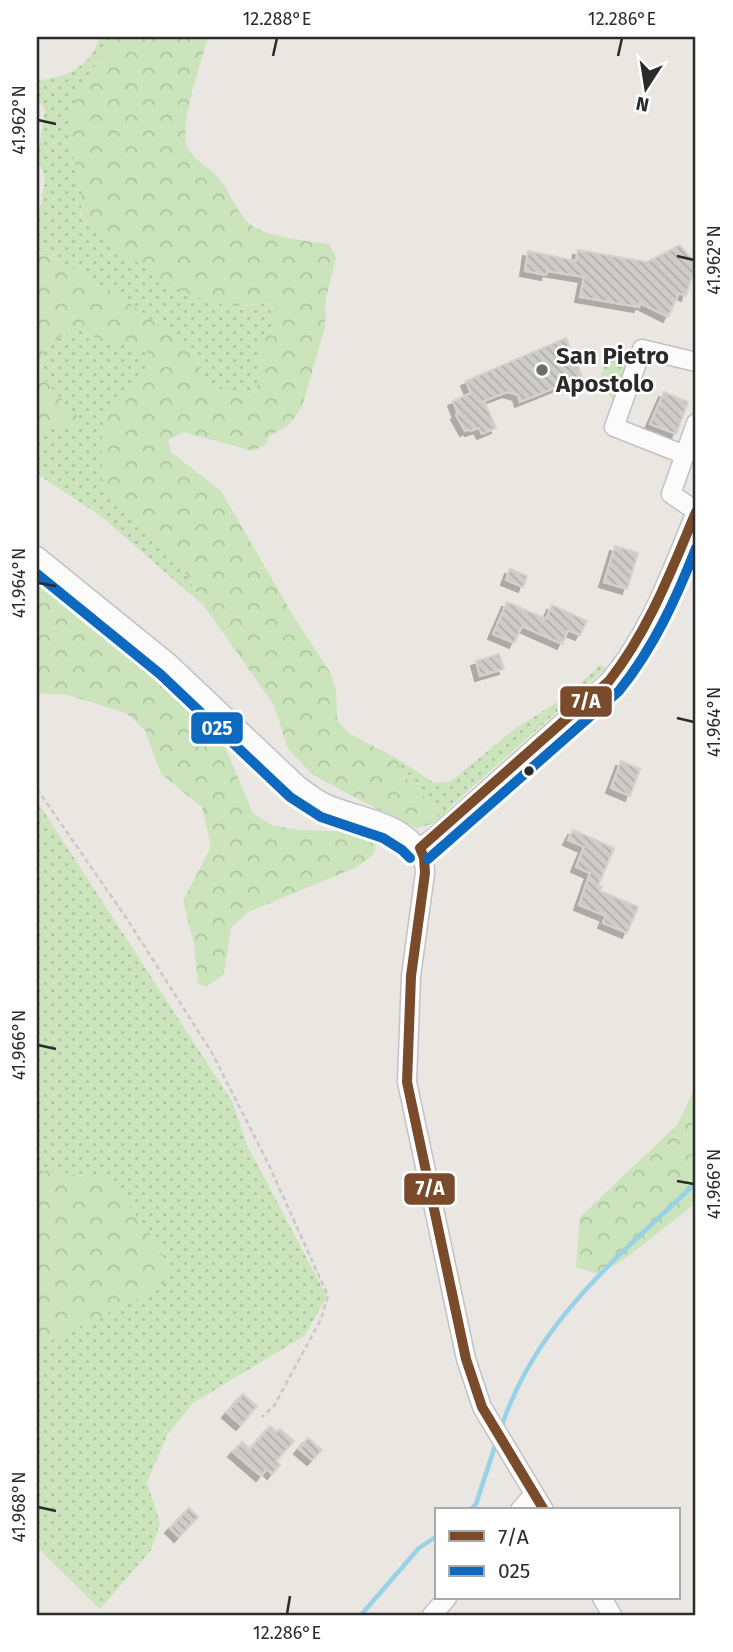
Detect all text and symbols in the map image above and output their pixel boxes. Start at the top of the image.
text: 12.288°E [243,8,311,30]
text: 12.286°E [588,8,656,30]
north arrow [610,52,680,122]
text: 41.962°N [8,85,30,155]
text: N [634,92,651,117]
text: 41.962°N [703,225,725,295]
place label: San Pietro Apostolo [555,342,669,398]
marker: San Pietro Apostolo [534,362,550,378]
text: 41.964°N [8,548,30,618]
line badge: 7/A [559,685,613,718]
text: 41.964°N [703,687,725,757]
text: 7/A [572,690,601,713]
line badge: 025 [190,711,244,745]
text: 025 [202,717,232,740]
unlabelled marker [522,764,536,778]
text: 41.966°N [8,1010,30,1080]
text: 41.966°N [703,1149,725,1219]
line badge: 7/A [403,1172,456,1206]
text: 7/A [416,1177,445,1200]
text: 41.968°N [8,1472,30,1542]
legend [435,1508,680,1600]
text: 7/A [498,1524,529,1550]
text: 025 [498,1558,530,1584]
text: 12.286°E [253,1622,321,1644]

